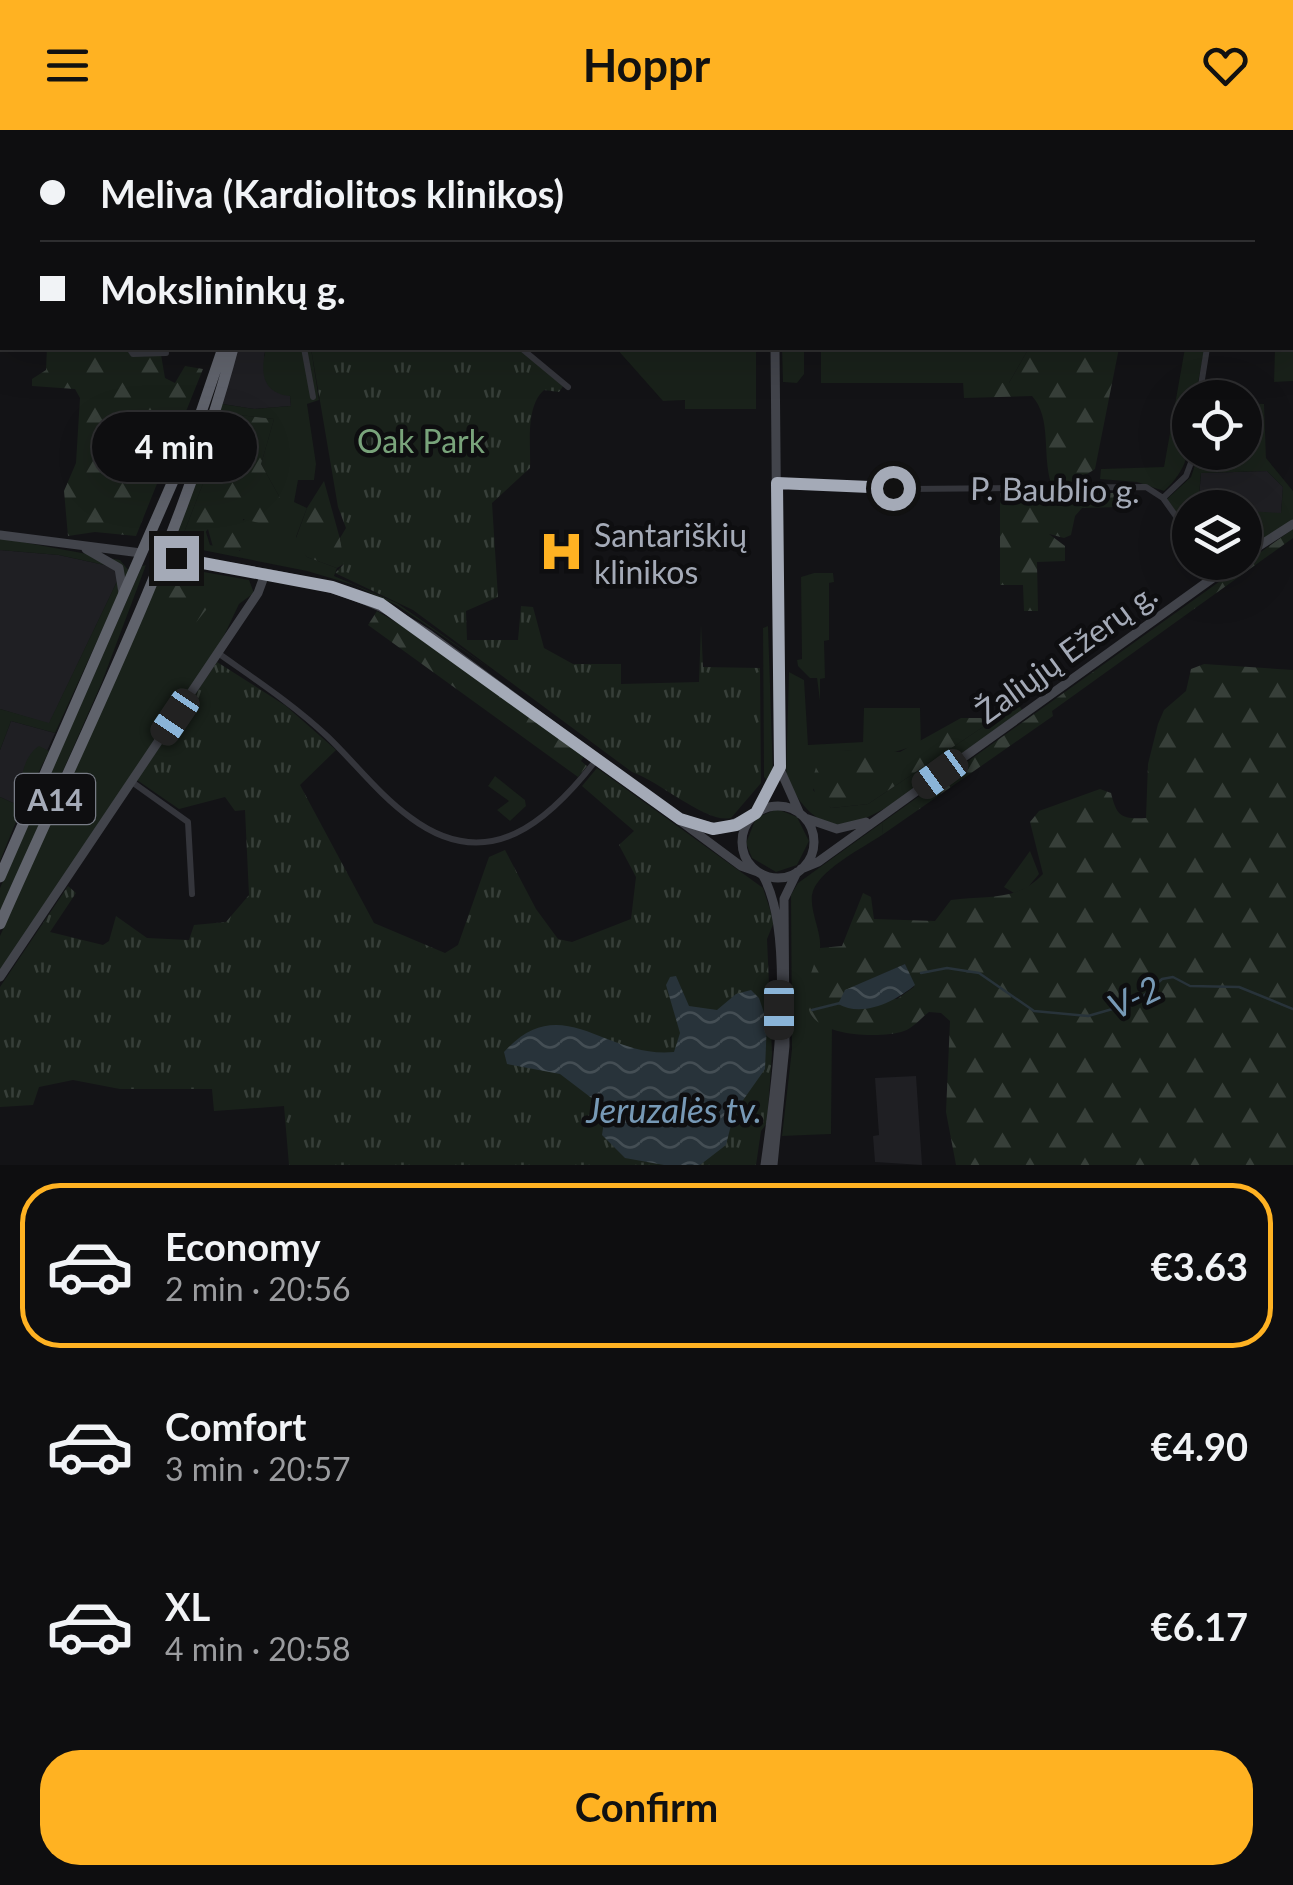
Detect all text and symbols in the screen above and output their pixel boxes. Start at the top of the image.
icon: menu [40,38,95,93]
text: Hoppr [583,38,710,92]
icon: heart [1198,38,1253,93]
text: Meliva (Kardiolitos klinikos) [100,170,564,216]
text: Mokslininkų g. [100,266,346,312]
map controls [1172,380,1262,580]
button: locate [1172,380,1262,470]
callout: 4 min [94,413,258,483]
park label: Oak Park [357,421,486,460]
text: 4 min [135,427,214,466]
route start [871,466,916,511]
street label: P. Baublio g. [970,468,1140,510]
button: layers [1172,490,1262,580]
place label: Santariškių klinikos [594,515,747,591]
hospital icon: Santariškių klinikos [537,528,585,576]
route end [154,536,199,581]
street label: Žaliųjų Ežerų g. [968,573,1164,731]
car [146,684,204,750]
car [907,744,973,804]
road number: A14 [15,774,95,824]
water label: V-2 [1101,965,1167,1027]
car [764,980,794,1040]
water label: Jeruzalės tv. [585,1088,762,1130]
icon: car [45,1221,135,1311]
text: Economy [165,1223,320,1269]
text: €3.63 [1151,1243,1248,1289]
text: 2 min · 20:56 [165,1269,351,1308]
icon: car [45,1401,135,1491]
text: Comfort [165,1403,306,1449]
text: €4.90 [1151,1423,1248,1469]
text: 3 min · 20:57 [165,1449,351,1488]
icon: car [45,1581,135,1671]
text: XL [165,1583,210,1629]
text: €6.17 [1151,1603,1248,1649]
text: 4 min · 20:58 [165,1629,351,1668]
button: Confirm [40,1750,1253,1865]

